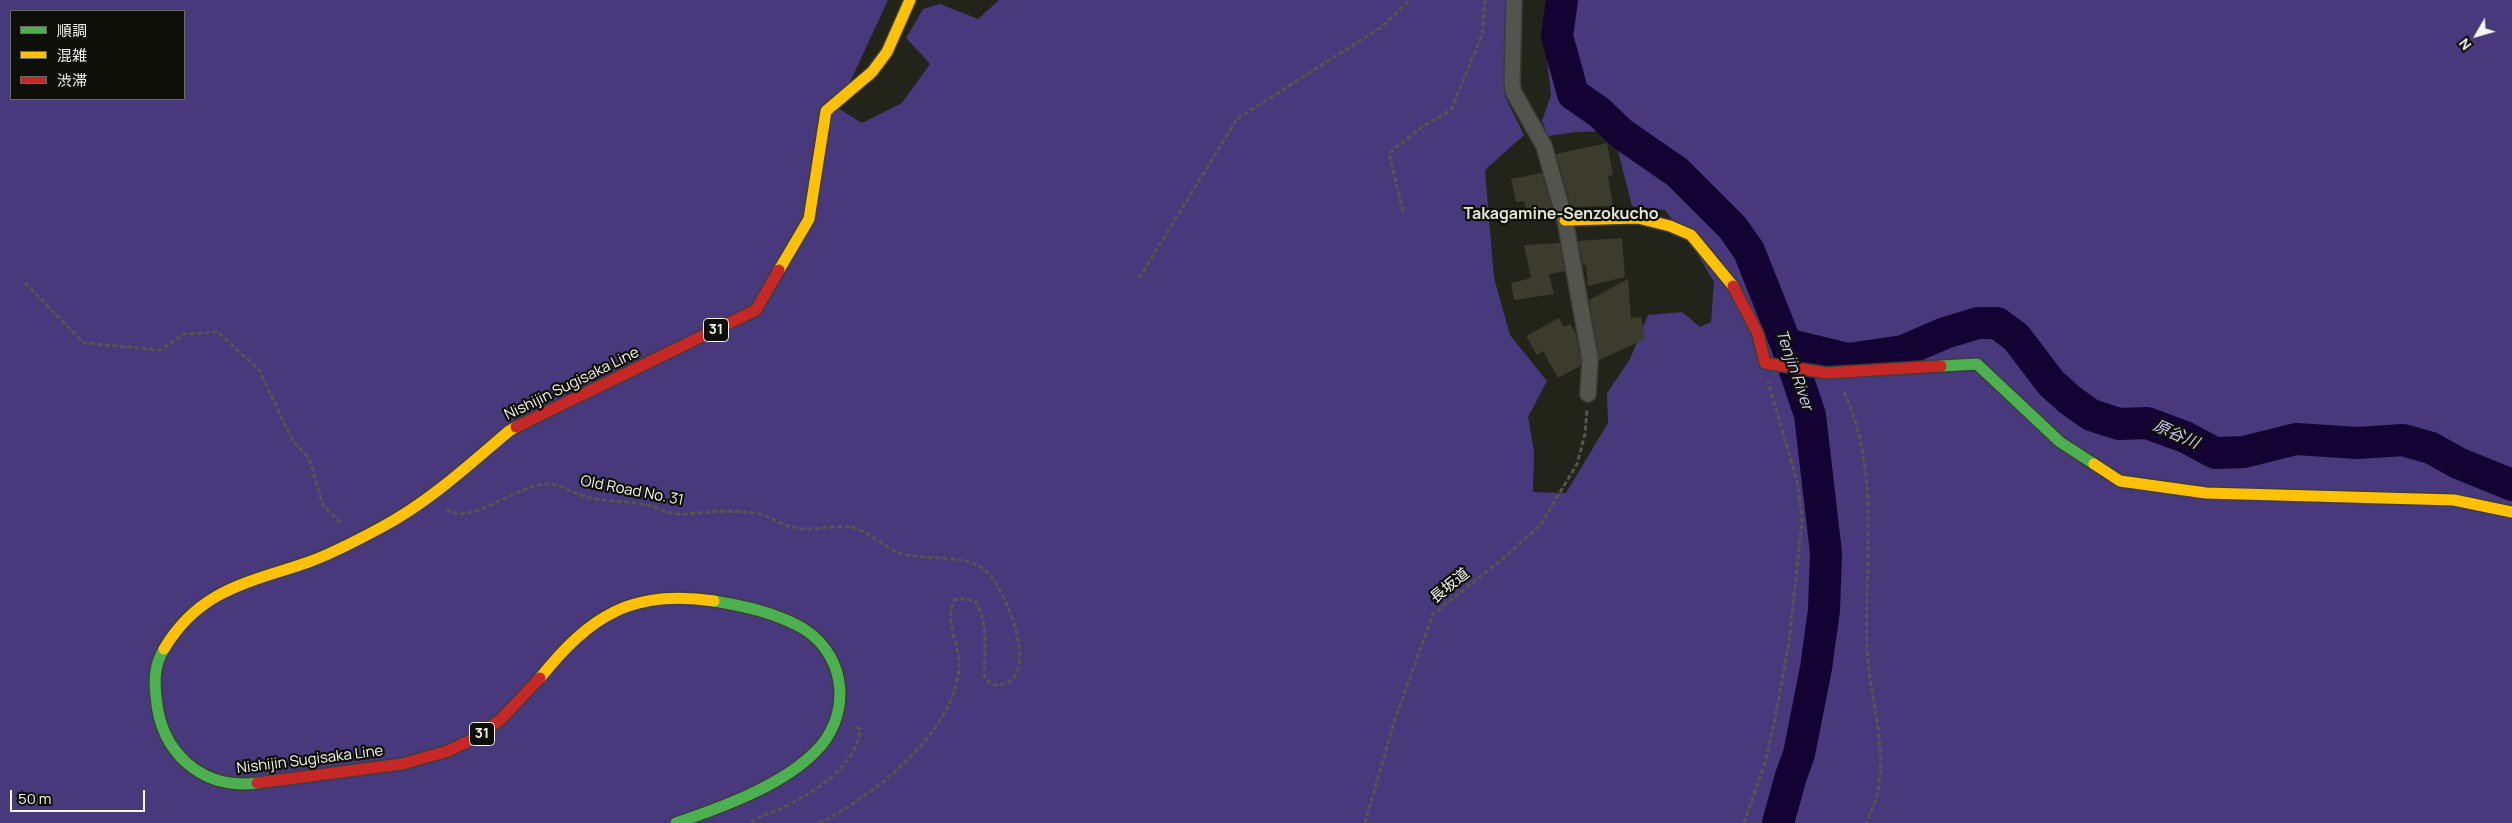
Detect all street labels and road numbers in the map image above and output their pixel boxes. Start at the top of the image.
road number: 31 [704,318,728,342]
street label: Nishijin Sugisaka Line [502,344,642,424]
street label: Old Road No. 31 [579,472,685,510]
street label: 長坂道 [1427,565,1473,607]
road number: 31 [470,722,494,746]
street label: Nishijin Sugisaka Line [236,742,384,778]

